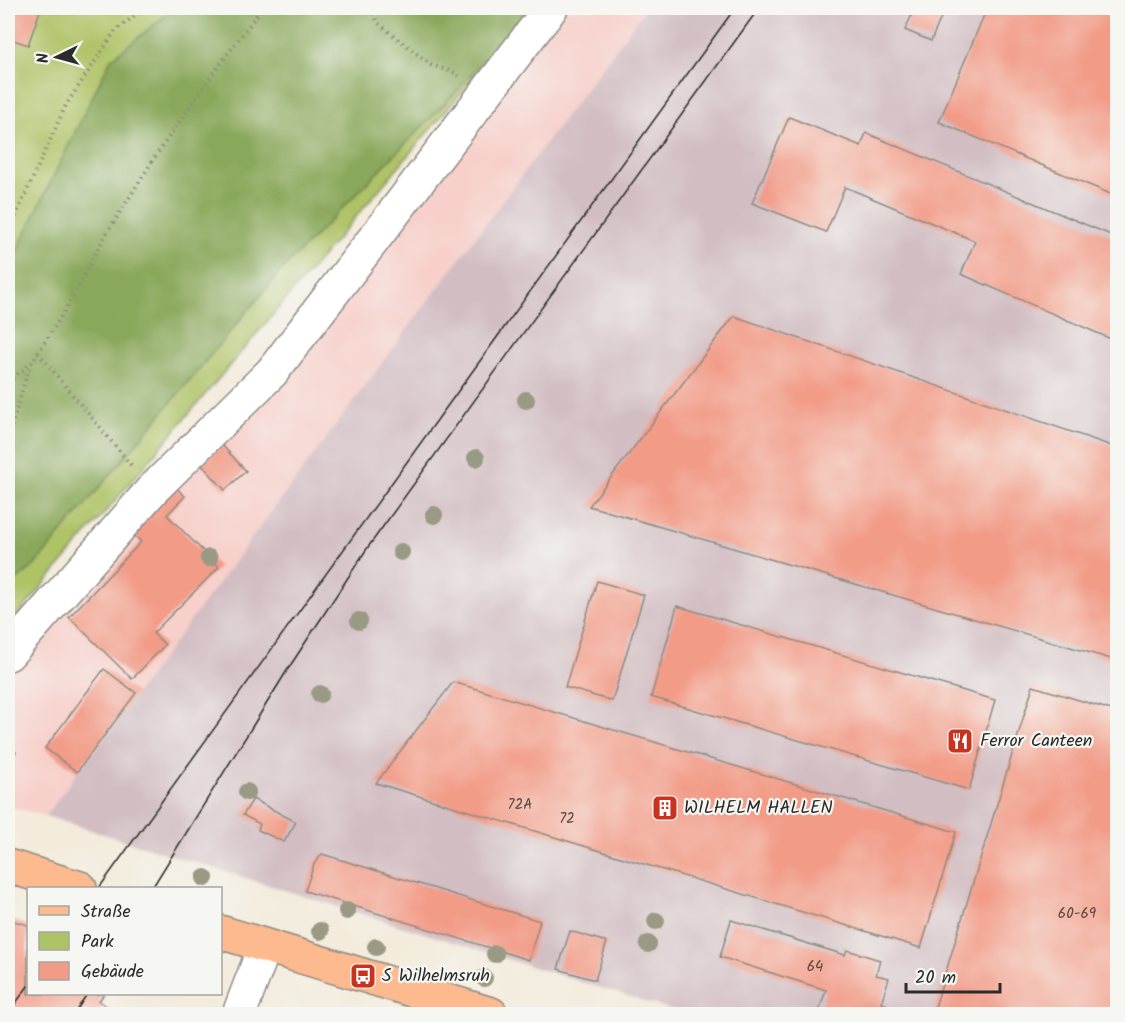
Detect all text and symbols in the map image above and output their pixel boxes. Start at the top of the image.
north arrow [27,27,87,87]
text: N [31,52,56,64]
restaurant icon: Ferror Canteen [945,726,975,756]
place label: Ferror Canteen [980,727,1092,756]
house number: 72A [508,793,532,817]
building icon: WILHELM HALLEN [650,793,680,823]
place label: WILHELM HALLEN [684,794,833,823]
house number: 72 [559,807,575,831]
legend [27,887,222,995]
text: Straße [81,898,131,927]
house number: 60-69 [1058,902,1097,926]
text: Park [81,928,114,957]
house number: 64 [807,955,823,979]
scale bar [906,956,1000,994]
text: Gebäude [81,958,144,987]
bus stop icon: S Wilhelmsruh [348,961,378,991]
place label: S Wilhelmsruh [382,962,490,991]
text: 20 m [915,964,956,993]

